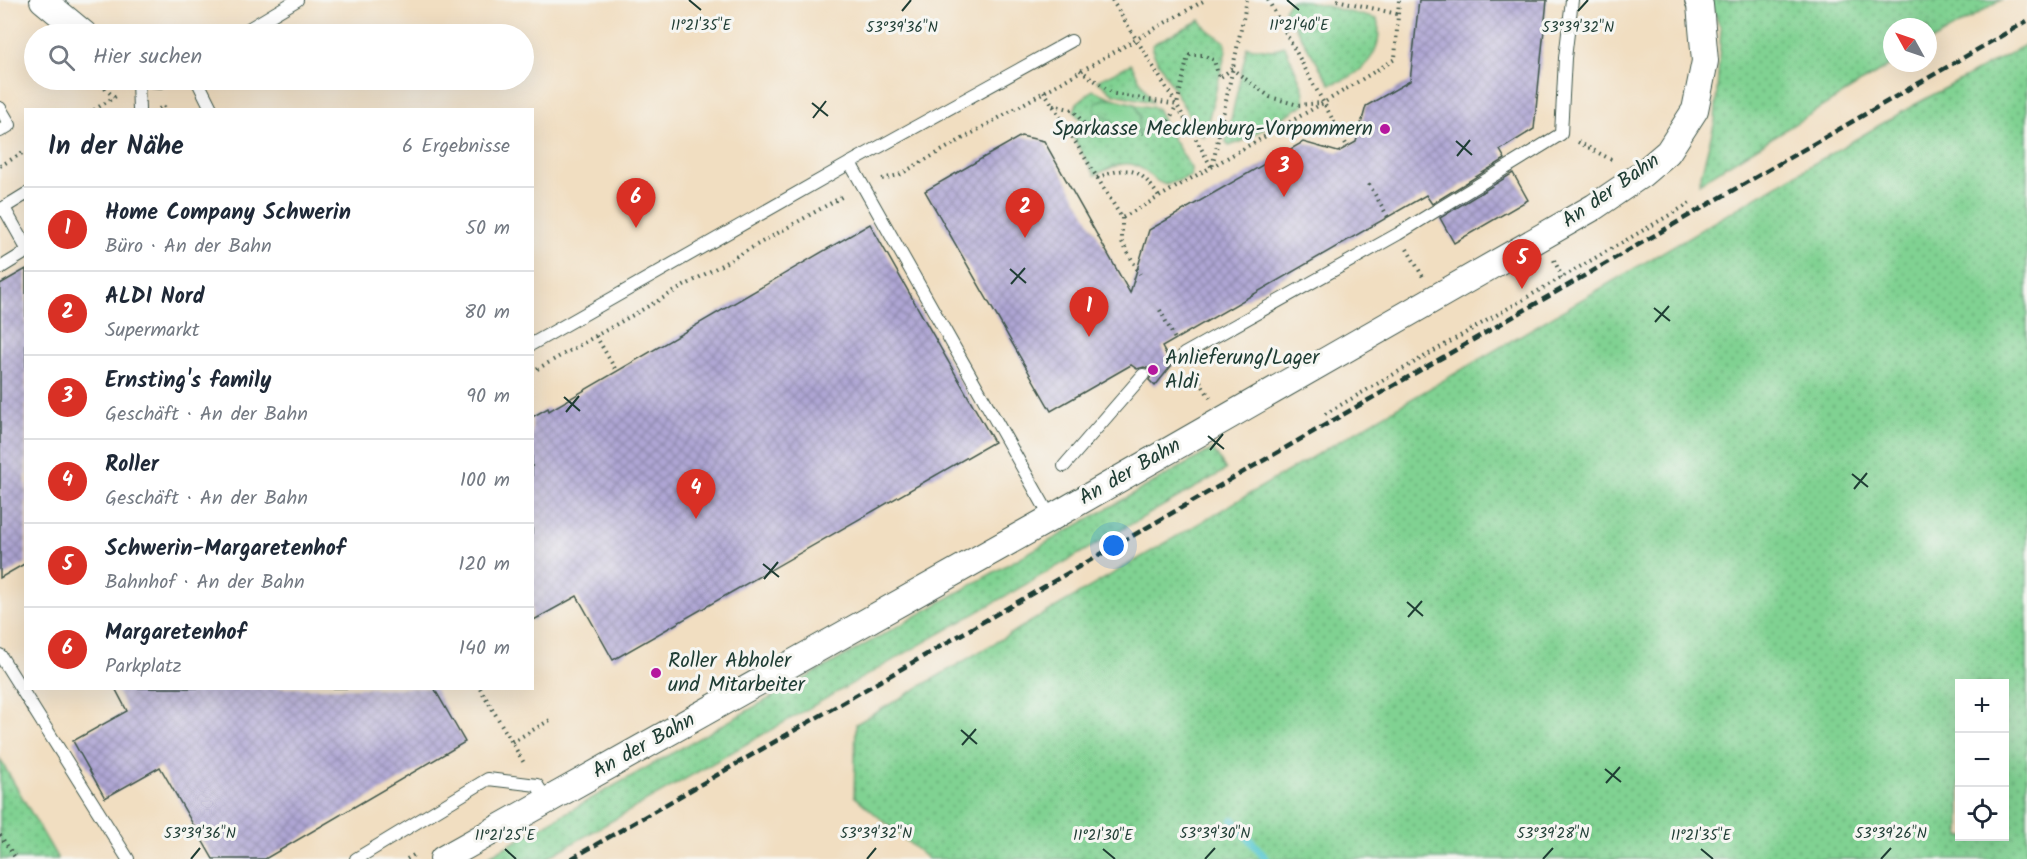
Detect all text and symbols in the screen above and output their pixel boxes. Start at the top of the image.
text: 11°21'35"E [671,14,732,38]
text: 11°21'40"E [1269,14,1330,38]
text: 53°39'36"N [866,16,938,40]
text: 53°39'32"N [1542,16,1614,40]
north arrow [1883,18,1937,72]
search box [24,24,534,90]
text: Hier suchen [93,40,202,75]
icon: search [45,41,78,74]
place label: Sparkasse Mecklenburg-Vorpommern [1053,113,1373,146]
marker: Sparkasse Mecklenburg-Vorpommern [1378,122,1392,136]
text: In der Nähe [48,126,184,168]
text: 6 Ergebnisse [402,131,510,163]
street label: An der Bahn [1555,145,1667,237]
pin: 3 [1264,148,1304,197]
pin: 6 [616,178,656,228]
pin: 2 [1006,188,1044,238]
text: Home Company Schwerin [105,196,351,231]
text: 1 [64,213,71,245]
text: 50 m [465,213,510,245]
text: Büro · An der Bahn [105,231,272,263]
pin: 5 [1502,240,1541,289]
text: ALDI Nord [105,280,205,315]
pin: 1 [1070,288,1108,337]
text: 2 [62,297,73,329]
text: 80 m [464,297,510,329]
text: Supermarkt [105,315,199,347]
place label: Anlieferung/Lager Aldi [1165,342,1320,399]
marker: Anlieferung/Lager Aldi [1146,363,1160,377]
text: Ernsting's family [105,364,271,399]
text: 3 [62,381,73,413]
text: 90 m [466,381,510,413]
text: Geschäft · An der Bahn [105,399,308,431]
street label: An der Bahn [1073,429,1187,515]
text: Roller [105,448,159,483]
text: 4 [62,465,73,497]
text: 100 m [460,465,510,497]
pin: 4 [676,470,716,519]
text: Geschäft · An der Bahn [105,483,308,515]
your location [1099,531,1128,560]
text: Schwerin-Margaretenhof [105,532,345,567]
text: 5 [62,549,73,581]
text: 120 m [458,549,510,581]
text: Bahnhof · An der Bahn [105,567,305,599]
text: Margaretenhof [105,616,246,651]
text: 6 [62,633,73,665]
text: 140 m [459,633,510,665]
place label: Roller Abholer und Mitarbeiter [668,645,806,702]
text: Parkplatz [105,651,182,683]
marker: Roller Abholer und Mitarbeiter [649,666,663,680]
map controls [1955,679,2009,841]
button: + [1955,679,2009,733]
street label: An der Bahn [586,704,702,788]
button: − [1955,733,2009,787]
button: locate [1955,787,2009,841]
text: 53°39'36"N [164,822,236,846]
text: 53°39'32"N [840,822,912,846]
text: 53°39'30"N [1180,822,1250,846]
text: 53°39'28"N [1517,822,1589,846]
text: 53°39'26"N [1855,822,1927,846]
text: 11°21'25"E [475,824,537,848]
text: 11°21'30"E [1073,824,1134,848]
text: 11°21'35"E [1671,824,1732,848]

